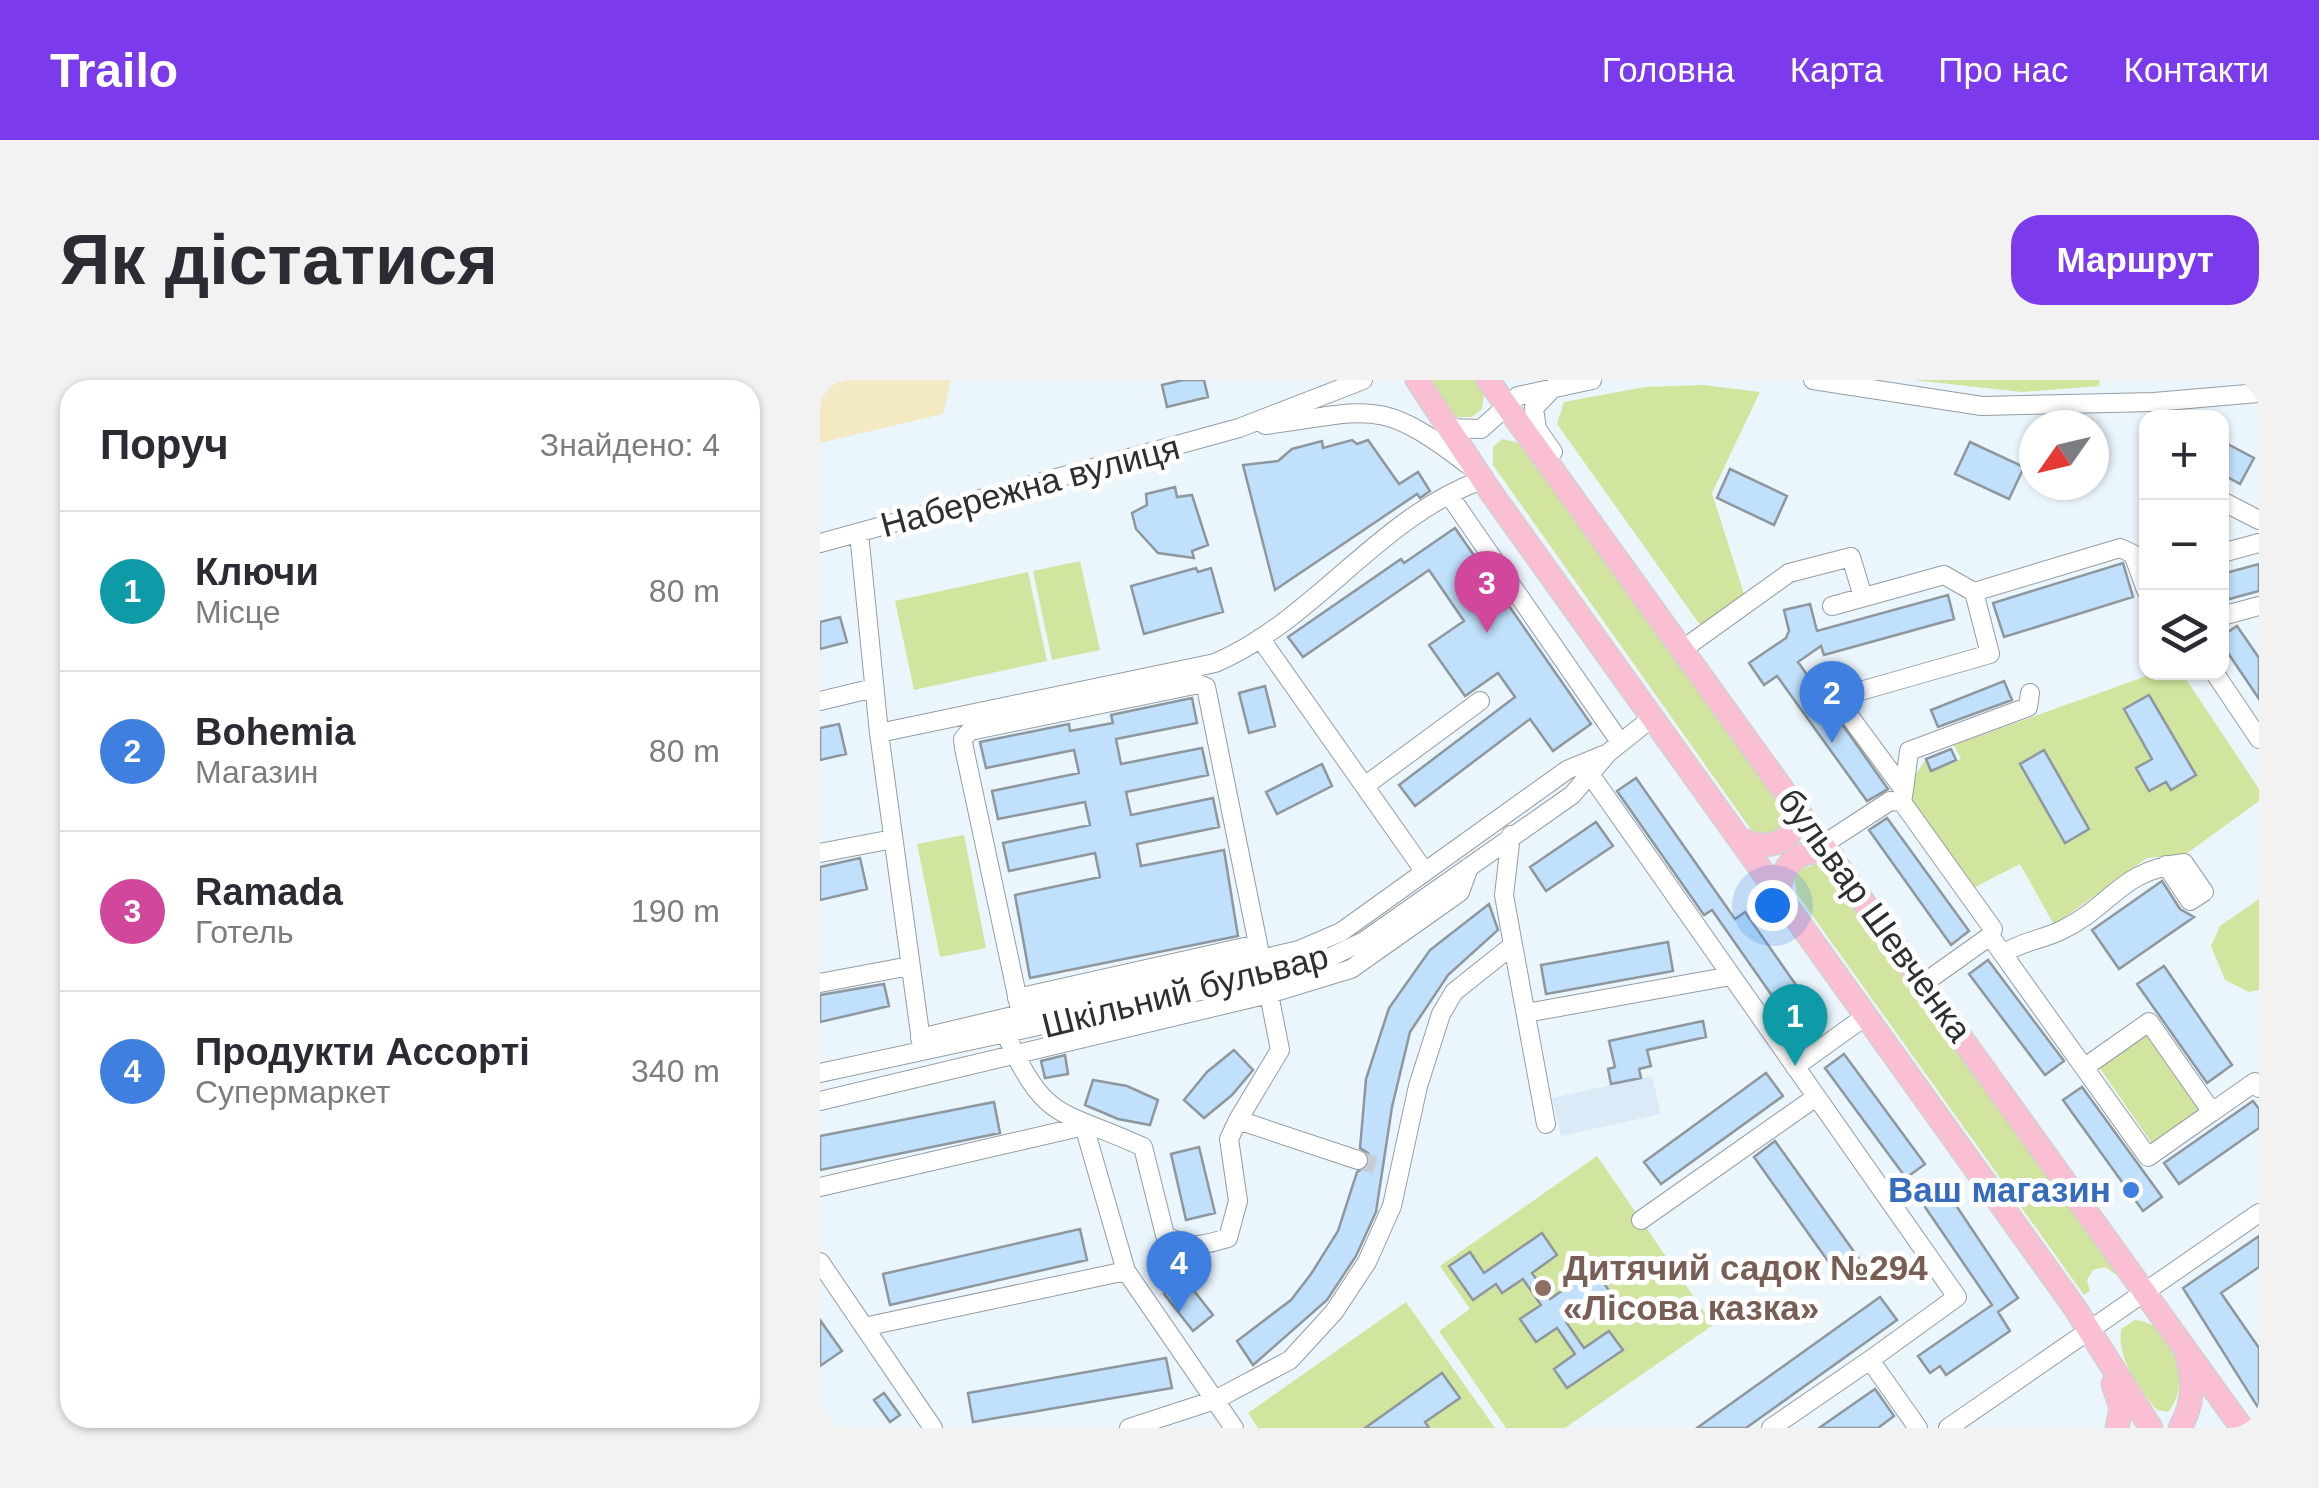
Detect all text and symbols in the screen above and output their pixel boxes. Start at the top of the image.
text: Trailo [50,44,178,97]
text: Головна [1602,50,1735,89]
text: Карта [1790,50,1883,89]
text: Про нас [1938,50,2068,89]
text: Контакти [2123,50,2269,89]
button: Маршрут [2011,215,2259,305]
text: Як дістатися [60,221,498,299]
north arrow [2019,410,2109,500]
map controls [2139,410,2229,680]
button: + [2139,410,2229,500]
text: Поруч [100,421,229,468]
text: Знайдено: 4 [540,427,720,463]
street label: Набережна вулиця [876,427,1184,544]
button: − [2139,500,2229,590]
pin: 3 [1454,550,1520,633]
text: Ключи [195,551,319,593]
text: 1 [124,573,141,609]
text: 80 m [649,573,720,609]
button: layers [2139,590,2229,680]
text: Місце [195,594,281,630]
pin: 2 [1800,660,1864,743]
text: Bohemia [195,711,355,753]
text: 2 [124,733,141,769]
text: 80 m [649,733,720,769]
text: Магазин [195,754,318,790]
street label: бульвар Шевченка [1771,781,1980,1049]
text: Ramada [195,871,343,913]
your location [1747,880,1798,931]
text: 3 [124,893,141,929]
text: 190 m [631,893,720,929]
text: Готель [195,914,294,950]
street label: Шкільний бульвар [1038,936,1332,1045]
pin: 1 [1762,984,1828,1066]
text: Продукти Ассорті [195,1031,530,1073]
text: 4 [124,1053,141,1089]
text: 340 m [631,1053,720,1089]
text: Супермаркет [195,1074,390,1110]
place label: Ваш магазин [1888,1170,2111,1209]
marker: Ваш магазин [2120,1179,2142,1201]
pin: 4 [1146,1230,1212,1313]
place label: Дитячий садок №294 «Лісова казка» [1563,1248,1928,1327]
marker: Дитячий садок №294 «Лісова казка» [1532,1277,1554,1299]

